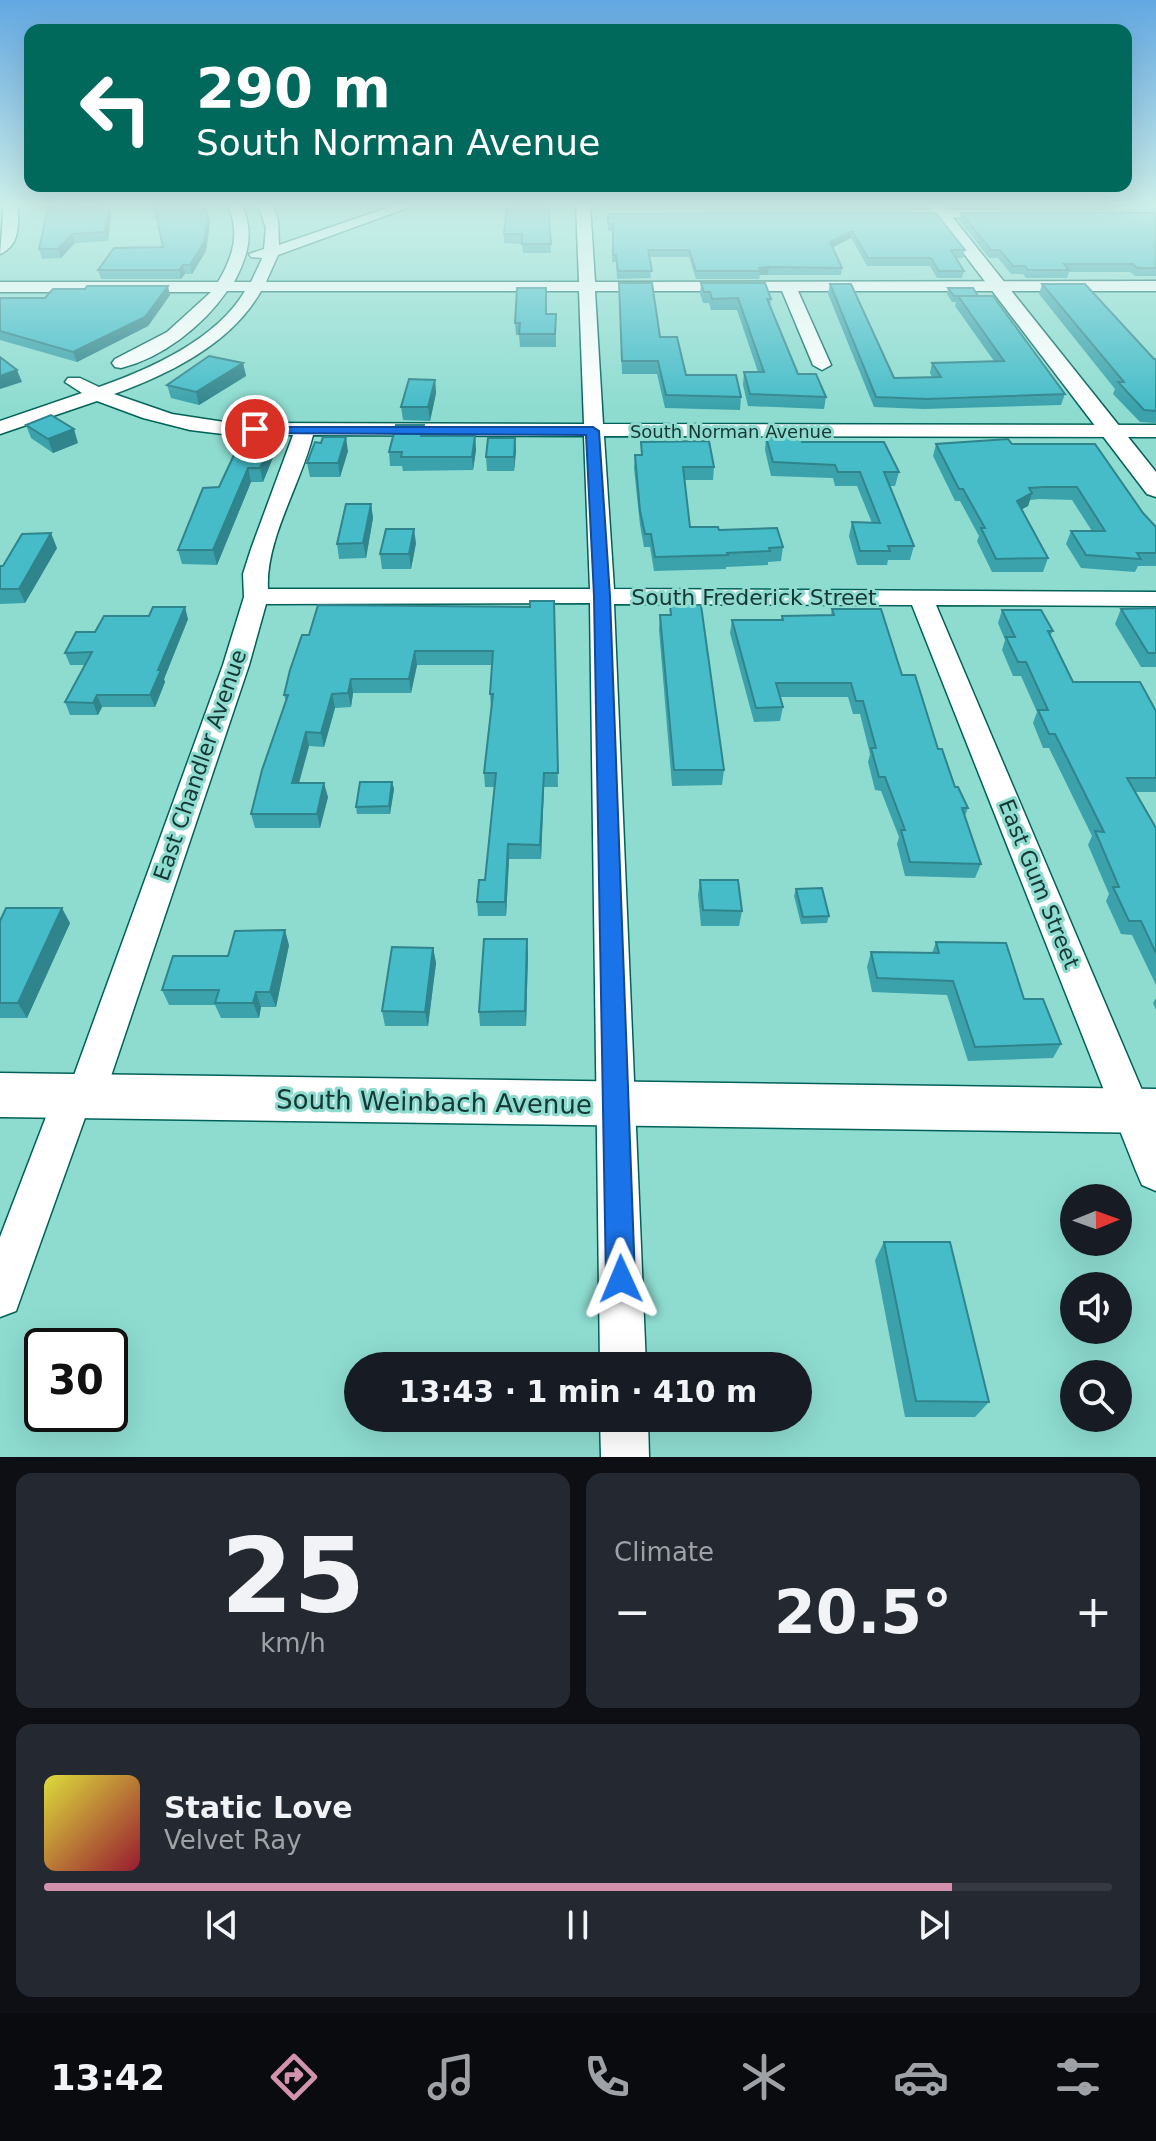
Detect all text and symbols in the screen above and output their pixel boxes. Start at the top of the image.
text: 290 m [196,55,391,120]
icon: left [64,56,168,160]
text: South Norman Avenue [196,122,600,163]
pin [221,395,289,463]
icon: arrive [233,407,277,451]
street label: South Norman Avenue [630,421,832,442]
street label: South Frederick Street [631,585,877,610]
street label: East Chandler Avenue [149,646,251,884]
street label: East Gum Street [994,796,1085,973]
street label: South Weinbach Avenue [276,1084,592,1120]
north arrow [1060,1184,1132,1256]
map controls [1060,1184,1132,1432]
position arrow [579,1237,663,1321]
button: sound [1060,1272,1132,1344]
speed limit sign: 30 [24,1328,128,1432]
button: search [1060,1360,1132,1432]
text: 13:43 · 1 min · 410 m [399,1374,757,1409]
text: 25 [221,1515,365,1637]
text: Climate [614,1537,714,1567]
text: 20.5° [774,1577,952,1647]
text: − [614,1586,651,1637]
text: + [1075,1586,1112,1637]
text: km/h [260,1628,326,1658]
text: Static Love [164,1790,353,1825]
text: Velvet Ray [164,1825,302,1855]
icon: previous [200,1903,244,1947]
icon: pause [556,1903,600,1947]
icon: next [912,1903,956,1947]
icon: directions [266,2049,322,2105]
icon: music [423,2049,479,2105]
icon: phone [579,2049,635,2105]
icon: climate [736,2049,792,2105]
icon: car [893,2049,949,2105]
icon: filters [1050,2049,1106,2105]
text: 13:42 [50,2057,165,2098]

